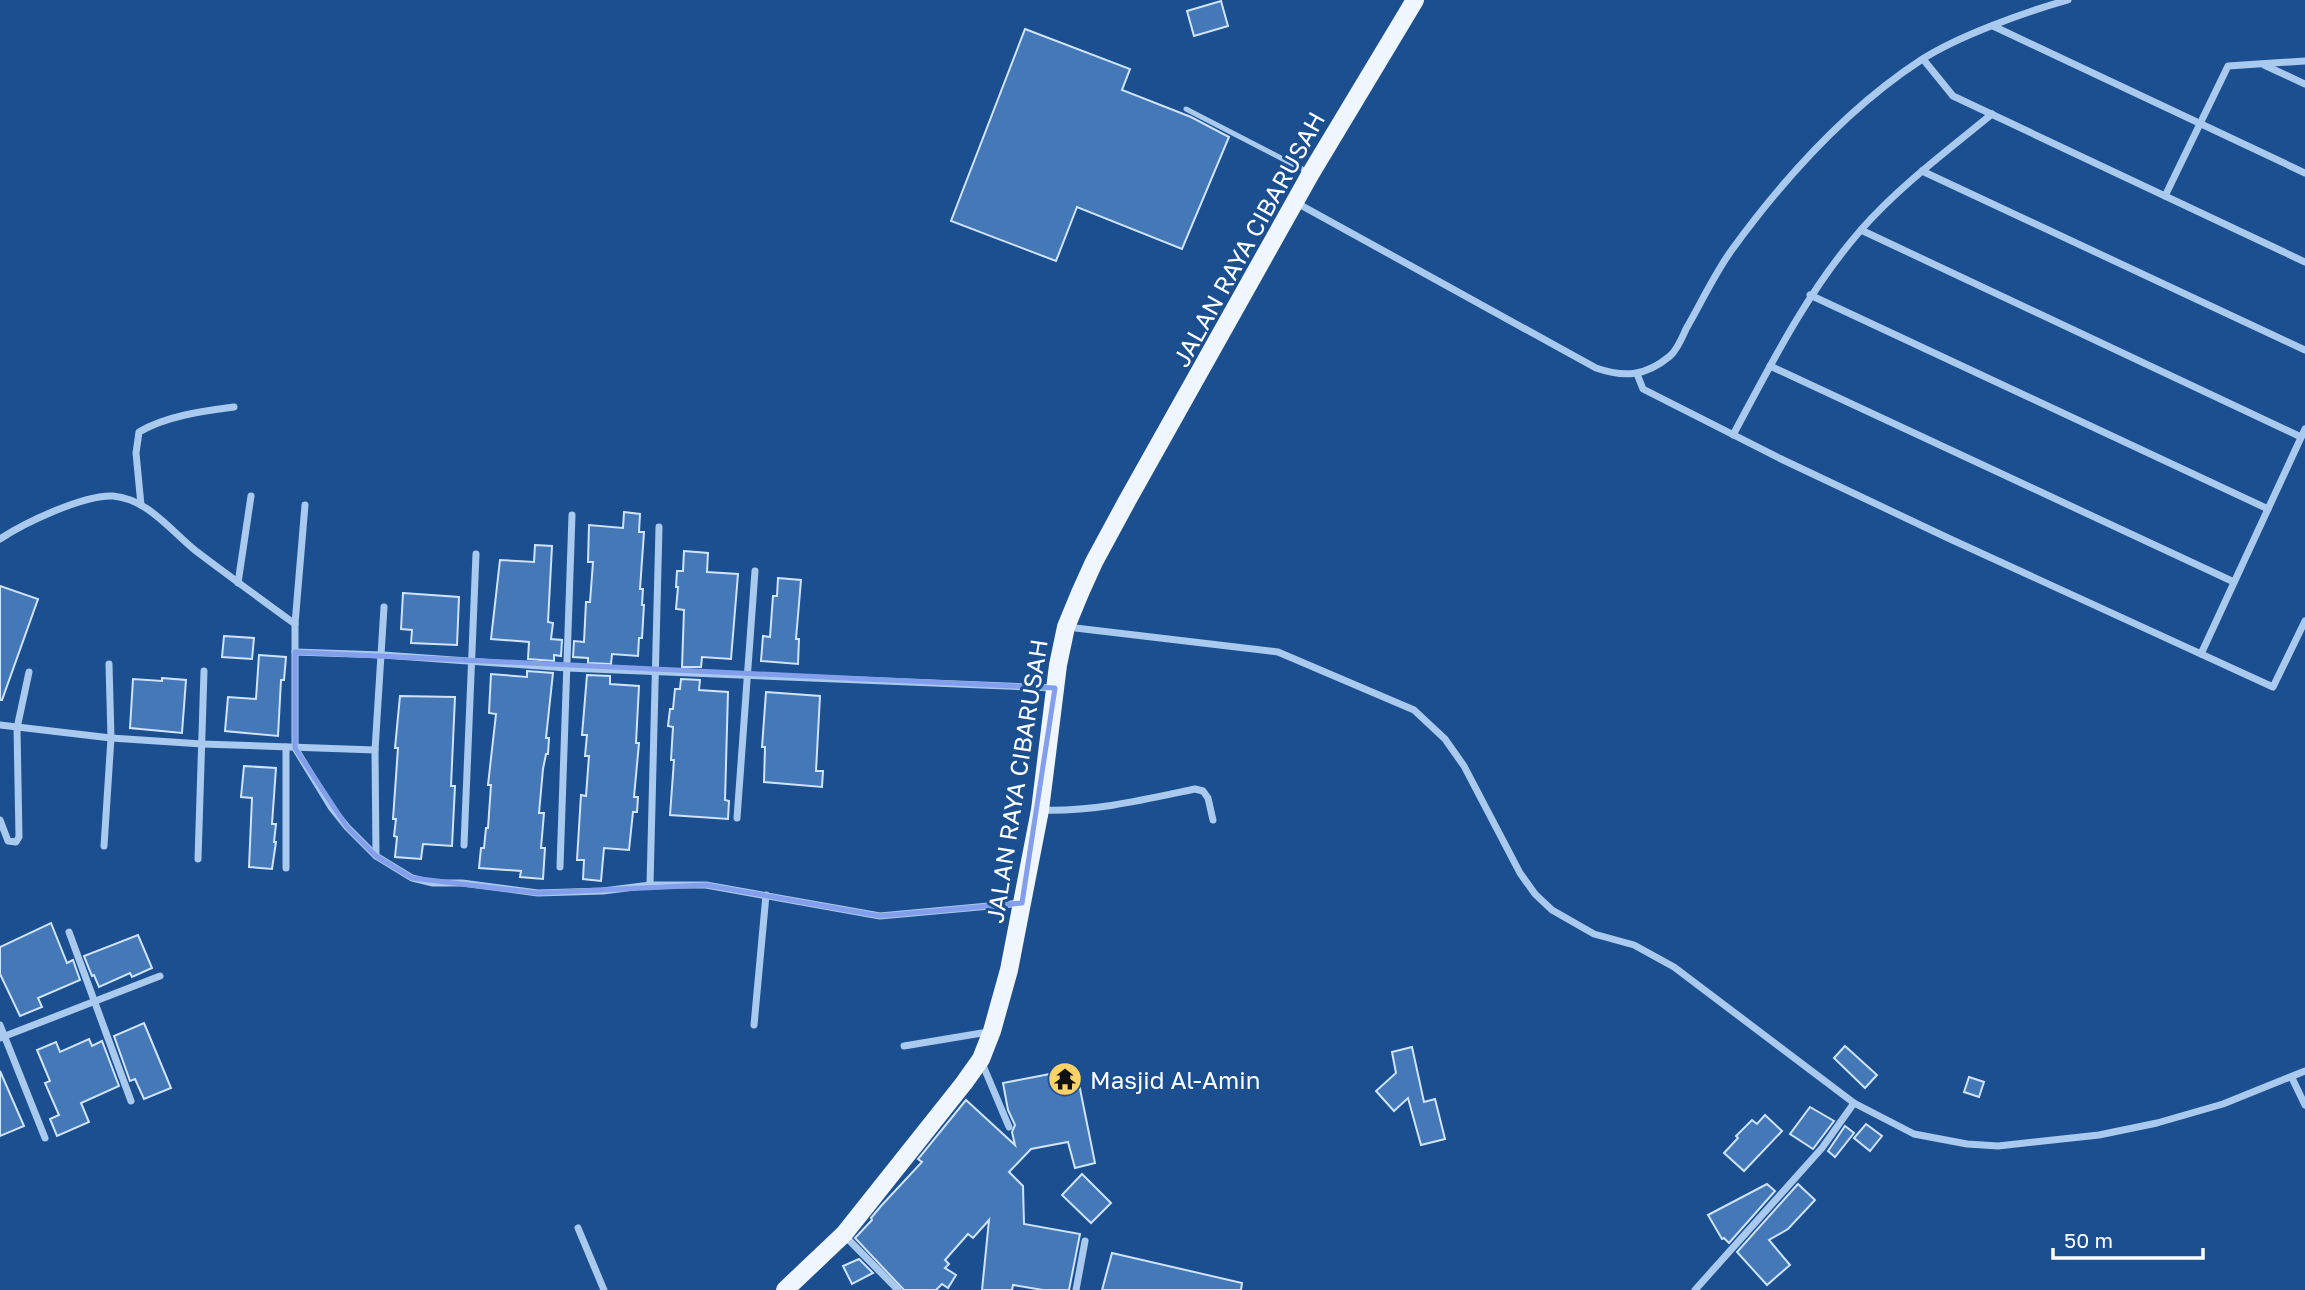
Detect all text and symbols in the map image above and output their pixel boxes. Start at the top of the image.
street label: JALAN RAYA CIBARUSAH [1166,106,1330,372]
street label: JALAN RAYA CIBARUSAH [979,637,1053,925]
temple icon: Masjid Al-Amin [1046,1060,1084,1098]
place label: Masjid Al-Amin [1090,1065,1261,1094]
scale bar [2053,1216,2204,1260]
text: 50 m [2064,1227,2113,1253]

